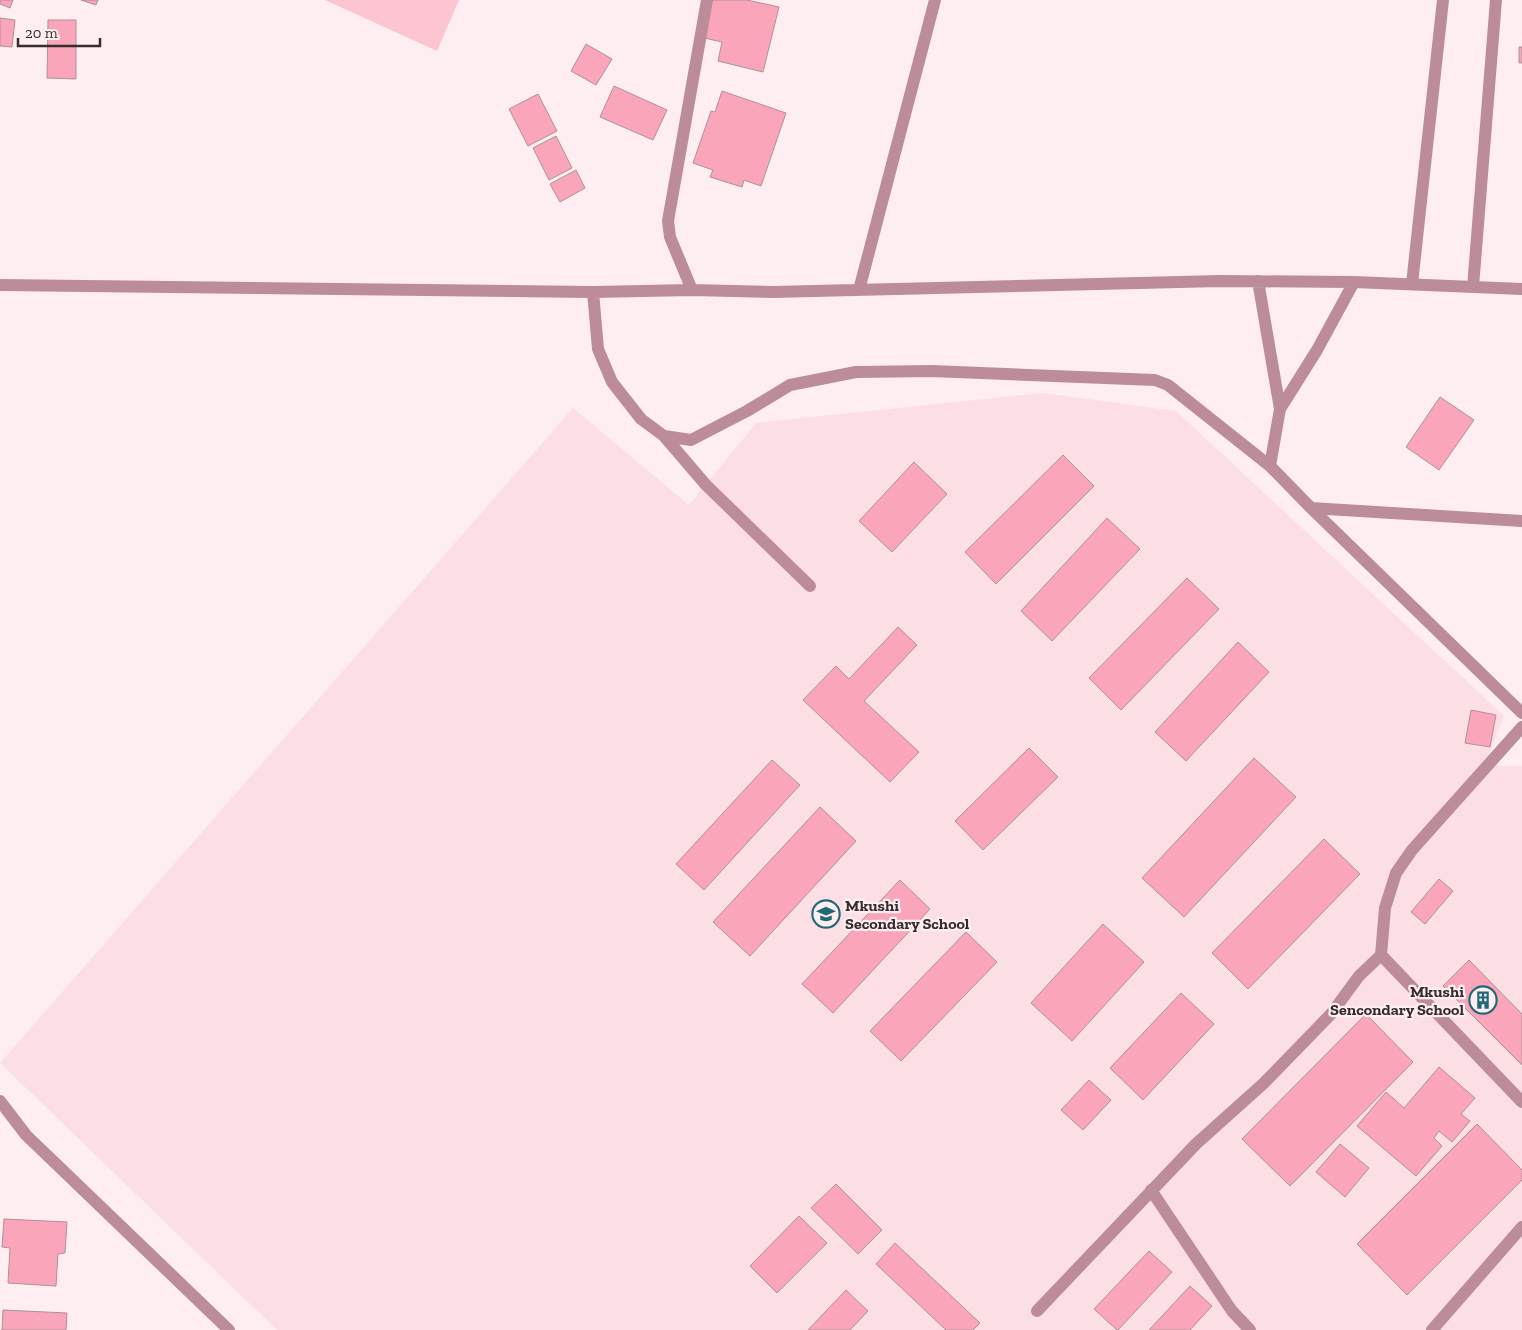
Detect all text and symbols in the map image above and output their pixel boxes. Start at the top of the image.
scale bar [18,15,100,47]
text: 20 m [25,24,58,42]
place label: Mkushi Secondary School [845,896,970,933]
school or university icon: Mkushi Secondary School [811,899,841,929]
place label: Mkushi Sencondary School [1330,982,1464,1019]
building icon: Mkushi Sencondary School [1468,985,1498,1015]

